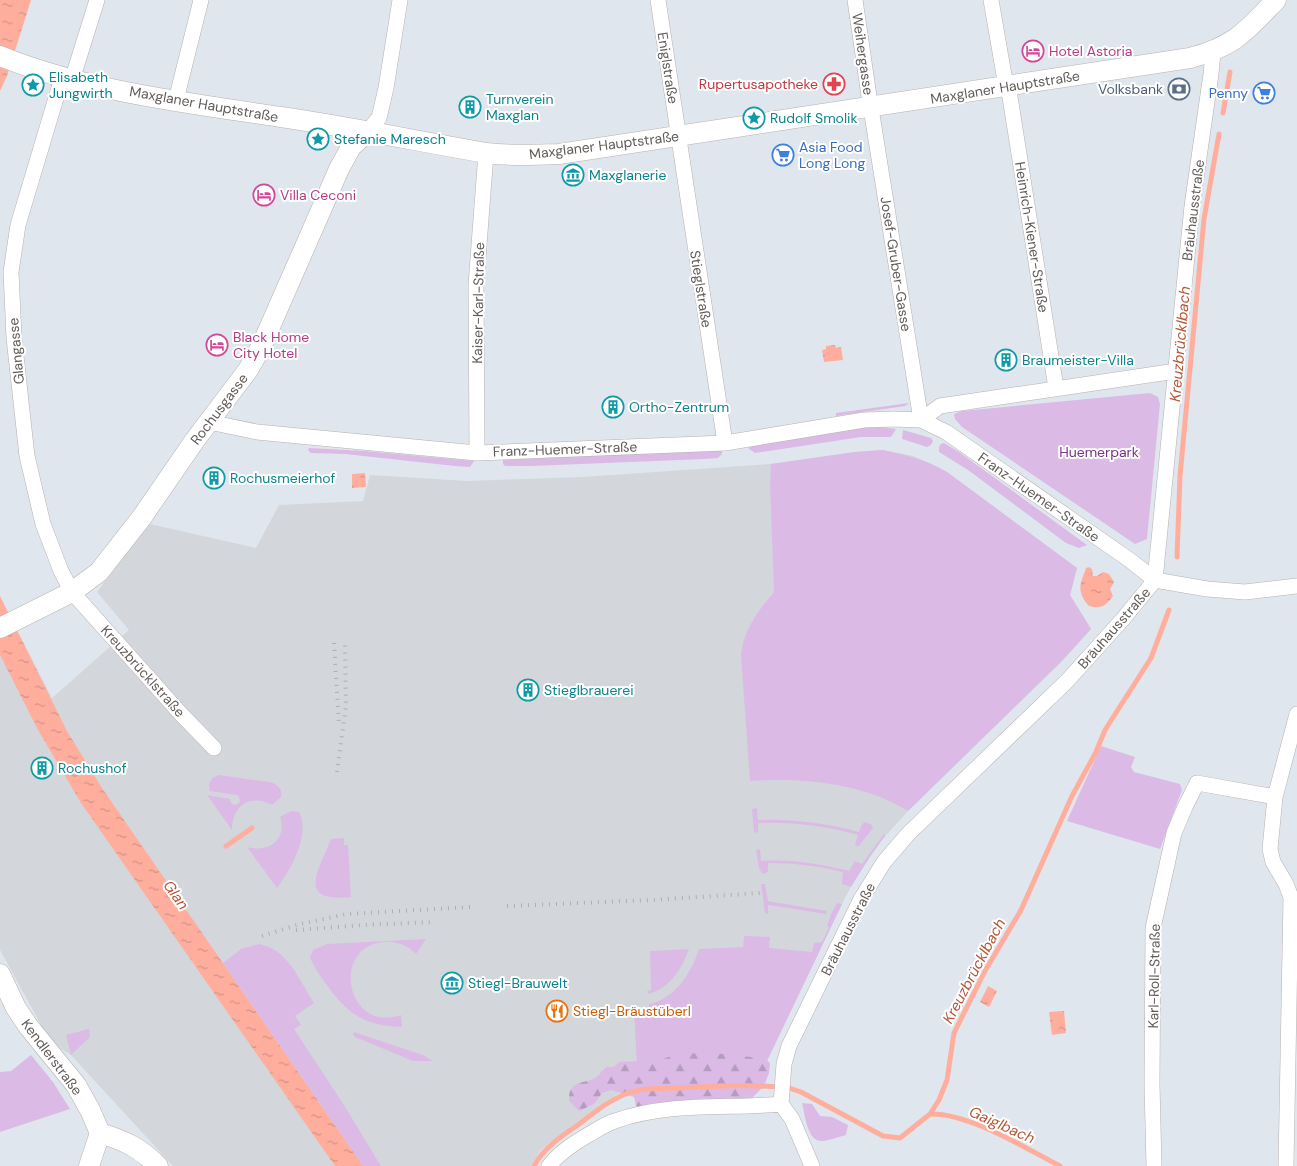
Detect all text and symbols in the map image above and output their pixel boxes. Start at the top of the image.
street label: Weihergasse [848,12,878,96]
street label: Eniglstraße [653,31,683,105]
hotel icon: Hotel Astoria [1021,39,1045,63]
place label: Hotel Astoria [1049,42,1132,60]
street label: Maxglaner Hauptstraße [929,66,1081,108]
place label: Elisabeth Jungwirth [49,68,113,102]
pharmacy icon: Rupertusapotheke [822,72,846,96]
place icon: Elisabeth Jungwirth [21,73,45,97]
place label: Rupertusapotheke [699,75,818,93]
bank icon: Volksbank [1167,77,1191,101]
place label: Volksbank [1098,80,1163,98]
supermarket icon: Penny [1252,81,1276,105]
street label: Maxglaner Hauptstraße [128,82,280,126]
place label: Penny [1209,84,1248,102]
place label: Turnverein Maxglan [486,90,554,124]
building icon: Turnverein Maxglan [458,95,482,119]
place icon: Rudolf Smolik [742,106,766,130]
place label: Rudolf Smolik [770,109,857,127]
place icon: Stefanie Maresch [306,127,330,151]
street label: Maxglaner Hauptstraße [528,127,680,163]
place label: Stefanie Maresch [334,130,446,148]
place label: Asia Food Long Long [799,138,865,172]
supermarket icon: Asia Food Long Long [771,143,795,167]
street label: Bräuhausstraße [1178,158,1208,262]
street label: Heinrich-Kiener-Straße [1011,160,1053,314]
museum icon: Maxglanerie [561,163,585,187]
place label: Maxglanerie [589,166,666,184]
hotel icon: Villa Ceconi [252,183,276,207]
place label: Villa Ceconi [280,186,356,204]
street label: Josef-Gruber-Gasse [876,195,916,333]
street label: Kaiser-Karl-Straße [468,242,488,364]
street label: Stieglstraße [686,249,716,329]
water label: Kreuzbrücklbach [1165,285,1195,403]
street label: Glangasse [4,317,28,385]
place label: Black Home City Hotel [233,328,309,362]
hotel icon: Black Home City Hotel [205,333,229,357]
building icon: Braumeister-Villa [994,348,1018,372]
place label: Braumeister-Villa [1022,351,1134,369]
street label: Rochusgasse [186,370,252,448]
building icon: Ortho-Zentrum [601,395,625,419]
place label: Ortho-Zentrum [629,398,729,416]
street label: Franz-Huemer-Straße [493,437,638,461]
park label: Huemerpark [1059,443,1139,461]
street label: Franz-Huemer-Straße [975,448,1103,546]
building icon: Rochusmeierhof [202,466,226,490]
place label: Rochusmeierhof [230,469,336,487]
street label: Bräuhausstraße [1074,584,1154,672]
street label: Kreuzbrücklstraße [97,621,189,721]
building icon: Stieglbrauerei [516,678,540,702]
place label: Stieglbrauerei [544,681,634,699]
building icon: Rochushof [30,756,54,780]
place label: Rochushof [58,759,127,777]
water label: Glan [159,876,193,914]
street label: Bräuhausstraße [817,879,879,979]
water label: Kreuzbrücklbach [938,915,1010,1027]
street label: Karl-Roll-Straße [1144,923,1164,1029]
museum icon: Stiegl-Brauwelt [440,971,464,995]
place label: Stiegl-Brauwelt [468,974,568,992]
restaurant icon: Stiegl-Bräustüberl [545,999,569,1023]
place label: Stiegl-Bräustüberl [573,1002,691,1020]
street label: Kendlerstraße [18,1015,87,1099]
water label: Gaiglbach [966,1102,1038,1148]

